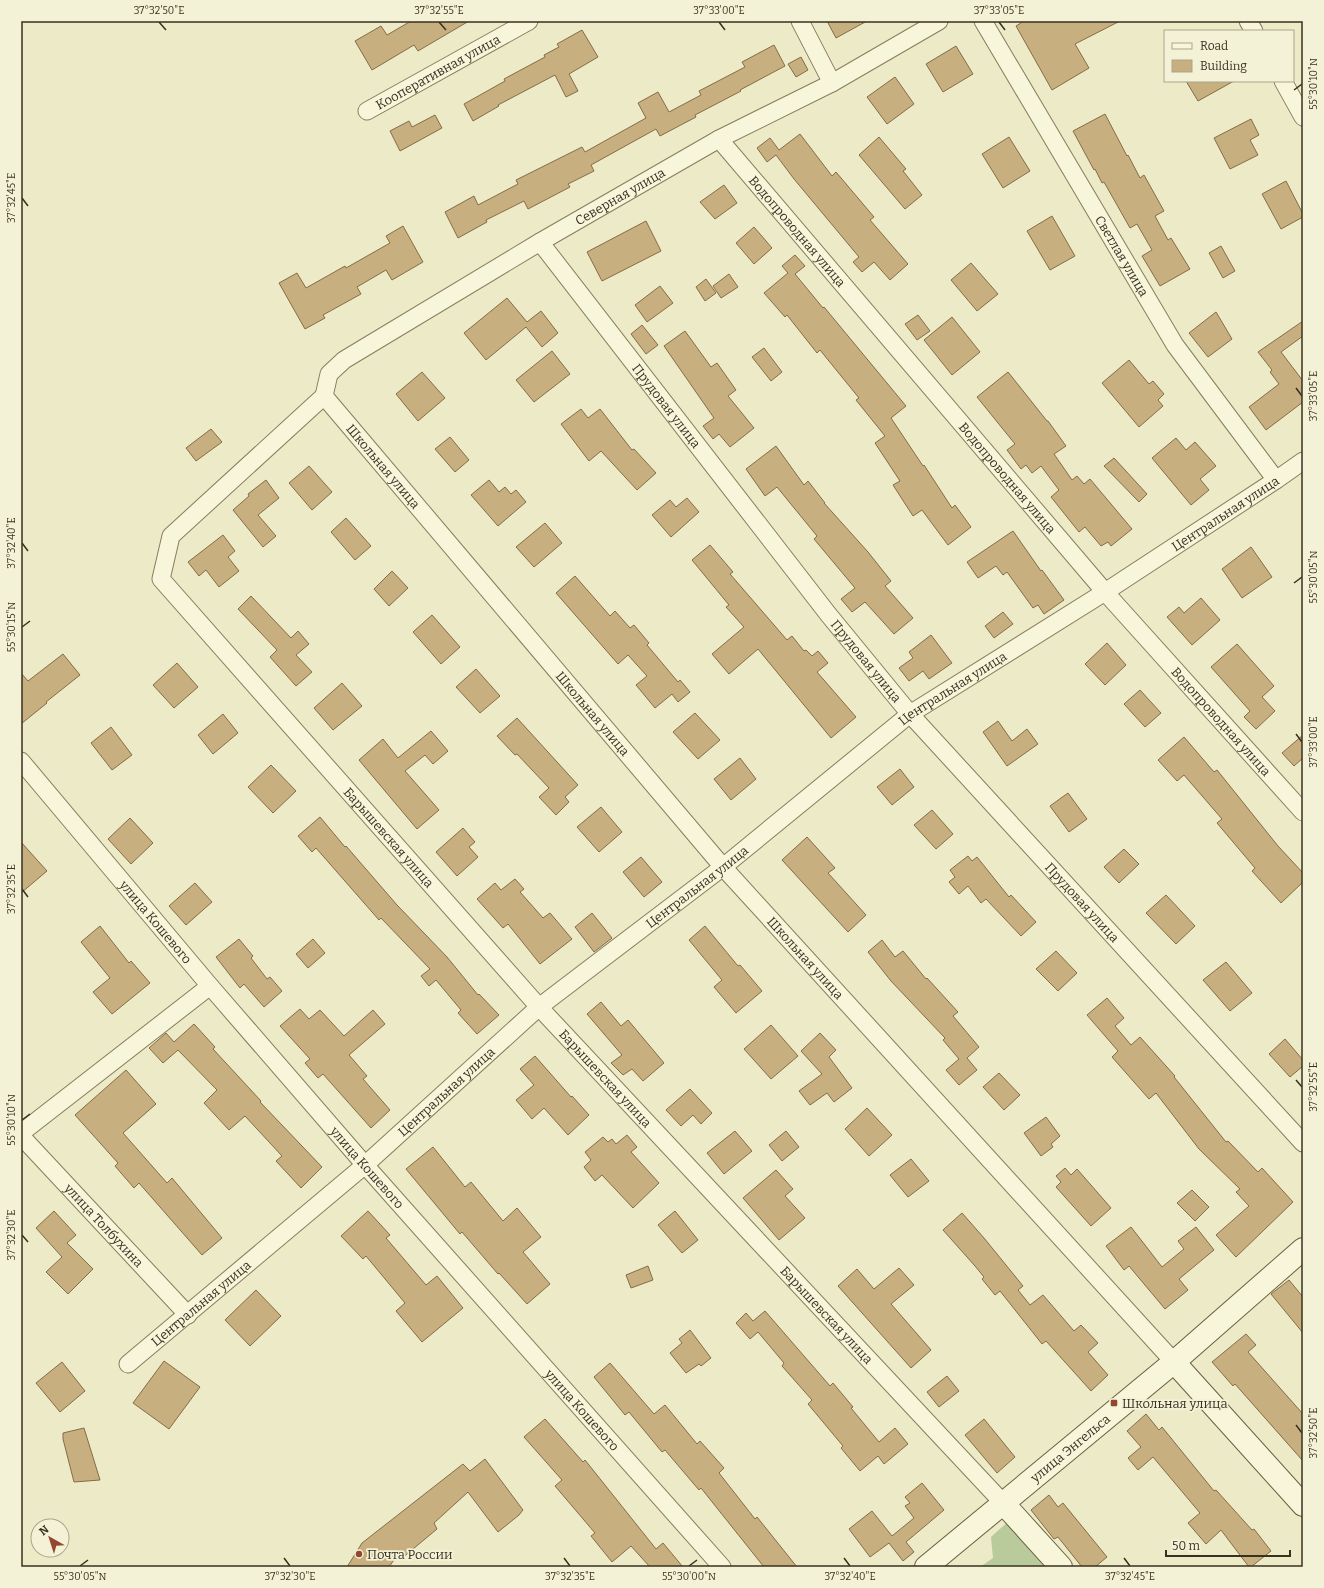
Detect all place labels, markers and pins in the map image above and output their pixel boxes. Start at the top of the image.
place label: Школьная улица [1122,1396,1228,1411]
marker: Школьная улица [1109,1398,1119,1408]
place label: Почта России [367,1547,453,1562]
marker: Почта России [354,1549,364,1559]

